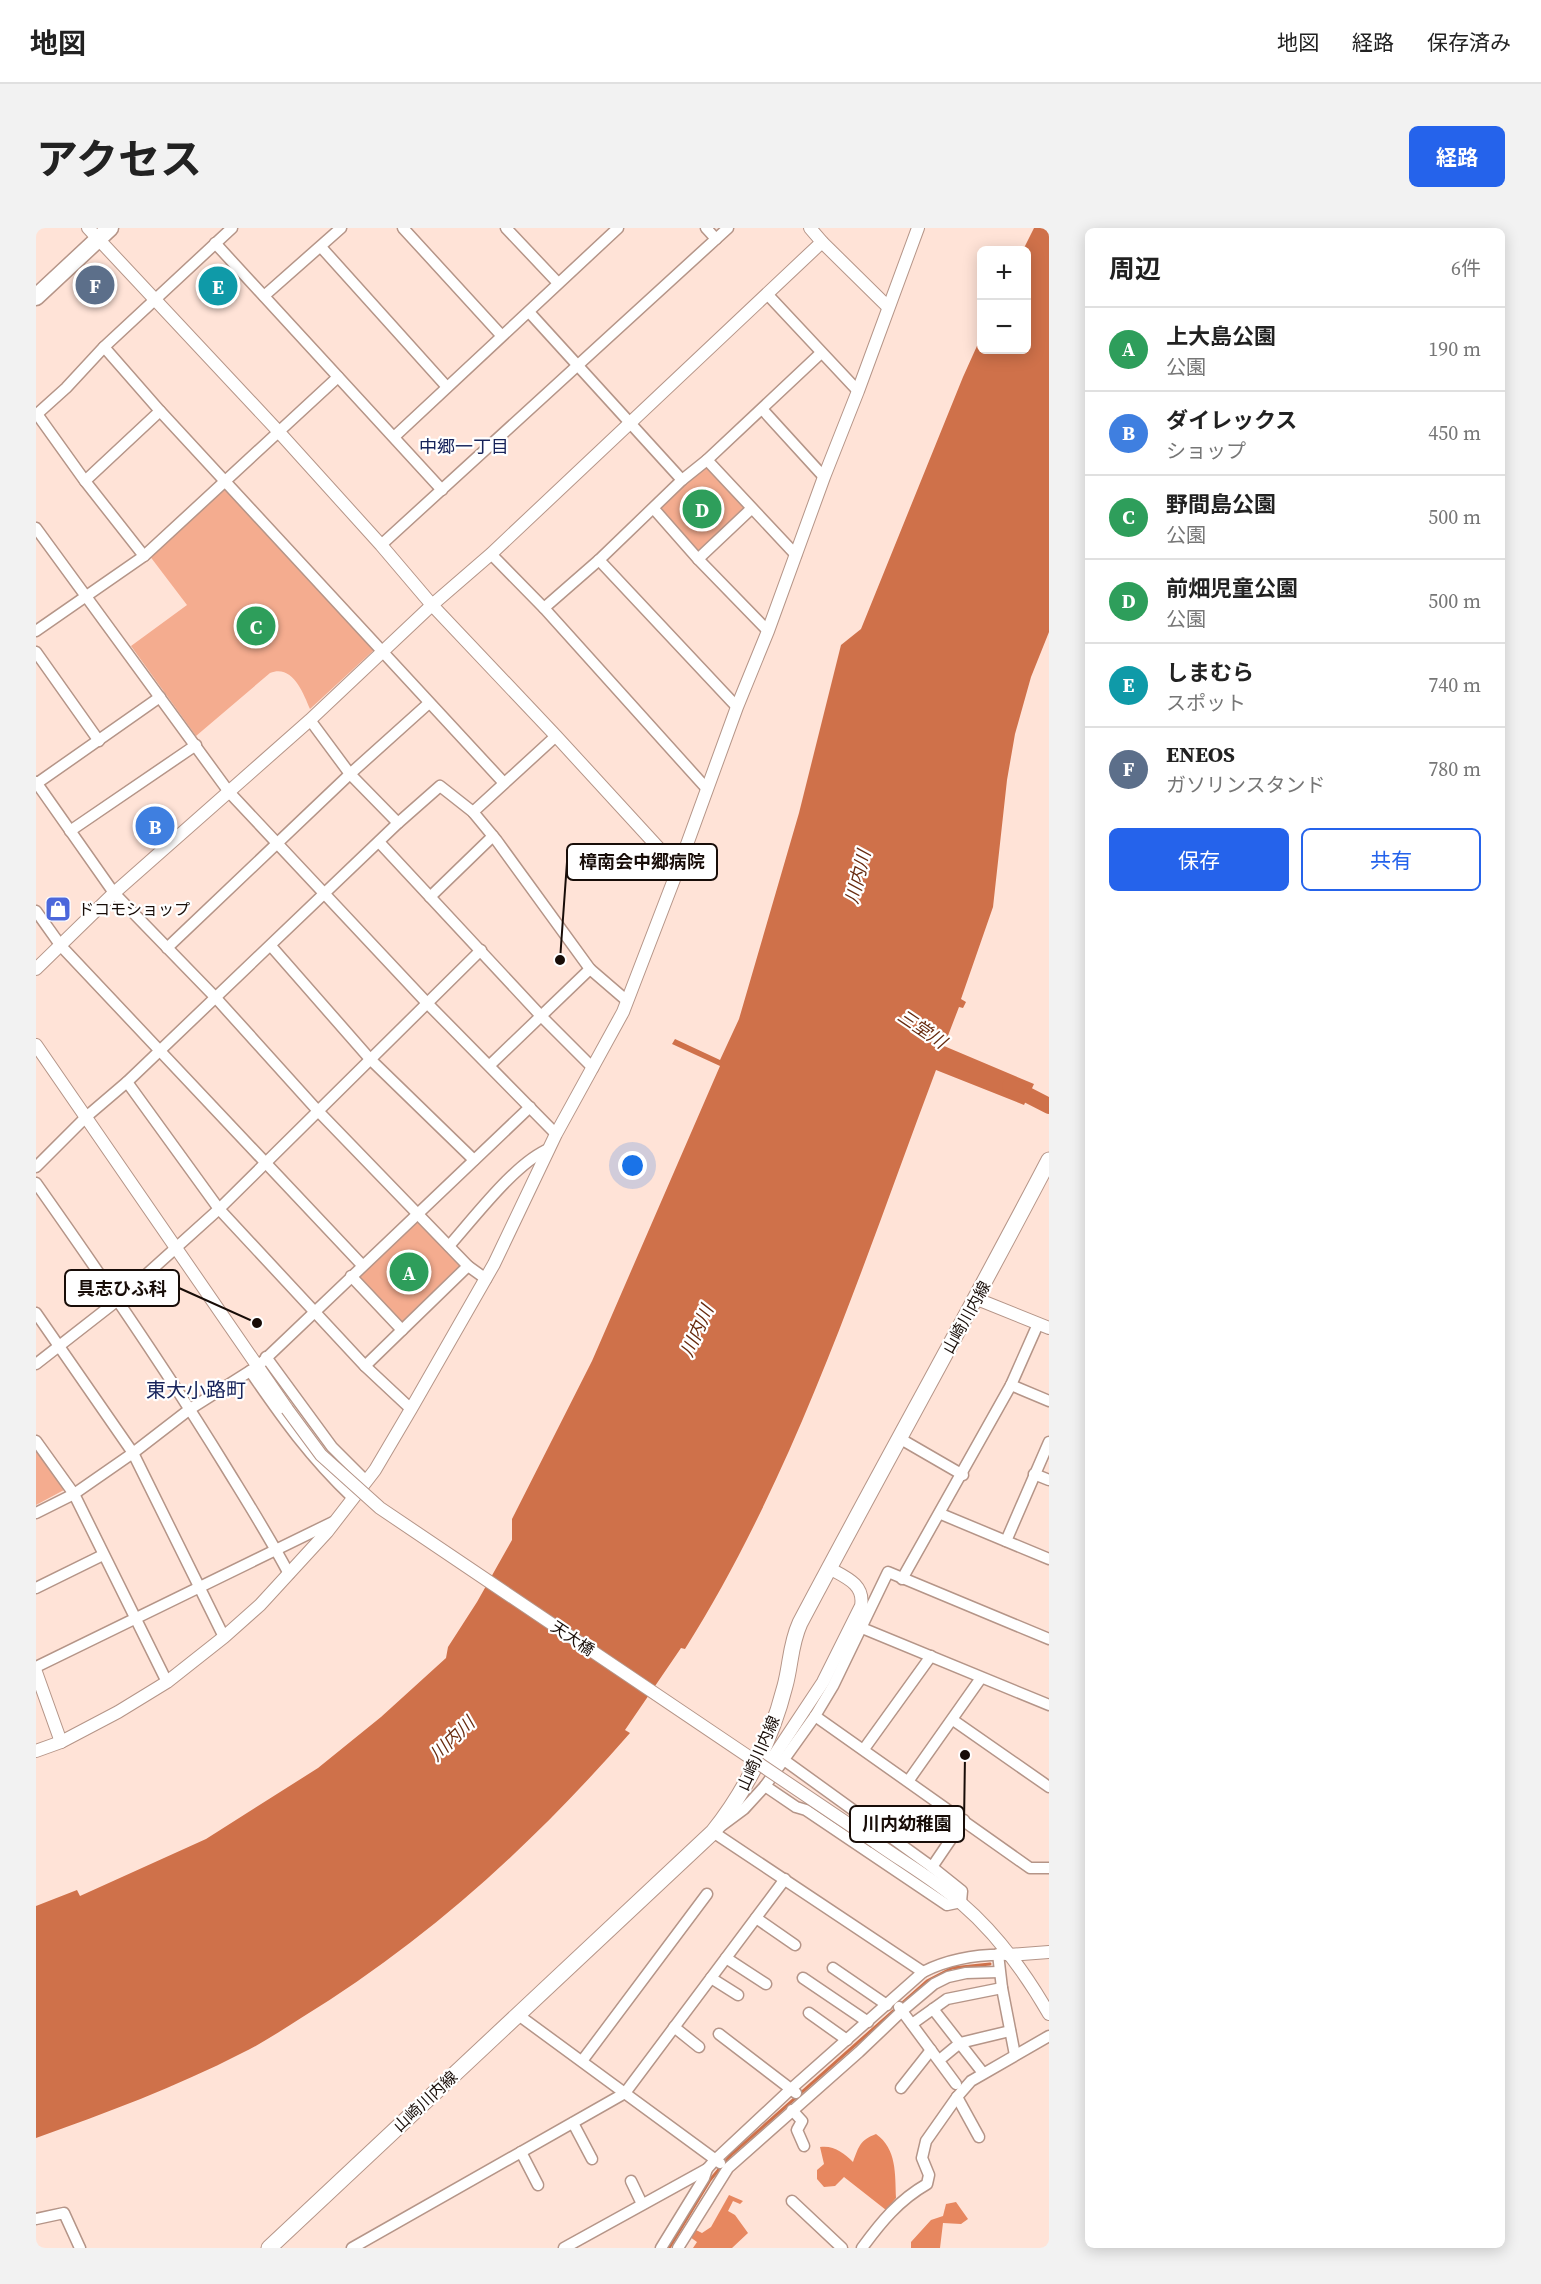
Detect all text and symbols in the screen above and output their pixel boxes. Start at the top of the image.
text: 地図 [30,24,86,62]
text: 地図 [1277,28,1319,57]
text: 経路 [1352,28,1394,57]
text: 保存済み [1427,28,1511,57]
button: 経路 [1409,126,1505,187]
text: アクセス [36,130,202,188]
map controls [977,246,1031,354]
button: + [977,246,1031,300]
text: 周辺 [1109,251,1161,287]
text: 6件 [1451,254,1481,282]
pin: F [76,262,114,308]
pin: E [198,264,237,308]
button: − [977,300,1031,354]
text: 上大島公園 [1166,321,1276,351]
text: A [1122,335,1135,363]
text: 190 m [1428,335,1481,363]
text: 公園 [1166,353,1206,381]
text: ダイレックス [1166,405,1297,435]
text: B [1122,419,1135,447]
text: 450 m [1428,419,1481,447]
district label: 中郷一丁目 [419,434,509,459]
text: ショップ [1166,437,1246,465]
pin: D [682,486,722,532]
text: 野間島公園 [1166,489,1276,519]
text: C [1122,503,1135,531]
text: 500 m [1428,503,1481,531]
text: 公園 [1166,521,1206,549]
text: 前畑児童公園 [1166,573,1298,603]
text: D [1121,587,1136,615]
text: 500 m [1428,587,1481,615]
pin: C [236,604,276,648]
text: 公園 [1166,605,1206,633]
text: しまむら [1166,657,1254,687]
text: E [1123,671,1134,699]
text: 740 m [1428,671,1481,699]
text: スポット [1166,689,1246,717]
text: ENEOS [1166,739,1235,769]
text: F [1123,755,1134,783]
text: 780 m [1428,755,1481,783]
text: ガソリンスタンド [1166,771,1326,799]
pin: B [136,804,174,848]
button: 保存 [1109,828,1289,891]
button: 共有 [1301,828,1481,891]
callout: 樟南会中郷病院 [567,844,717,880]
water label: 川内川 [839,846,877,906]
text: 樟南会中郷病院 [579,849,705,874]
shop icon: ドコモショップ [43,894,73,924]
place label: ドコモショップ [78,898,190,920]
water label: 三堂川 [893,1003,953,1055]
your location [618,1151,647,1180]
pin: A [390,1250,428,1294]
callout: 具志ひふ科 [65,1270,179,1306]
text: 具志ひふ科 [77,1276,167,1301]
street label: 山崎川内線 [937,1277,995,1357]
water label: 川内川 [674,1299,720,1361]
district label: 東大小路町 [146,1376,246,1404]
street label: 天大橋 [547,1615,599,1661]
water label: 川内川 [424,1710,481,1766]
street label: 山崎川内線 [732,1712,784,1794]
callout: 川内幼稚園 [850,1806,964,1842]
text: 川内幼稚園 [862,1811,952,1836]
street label: 山崎川内線 [388,2066,462,2136]

